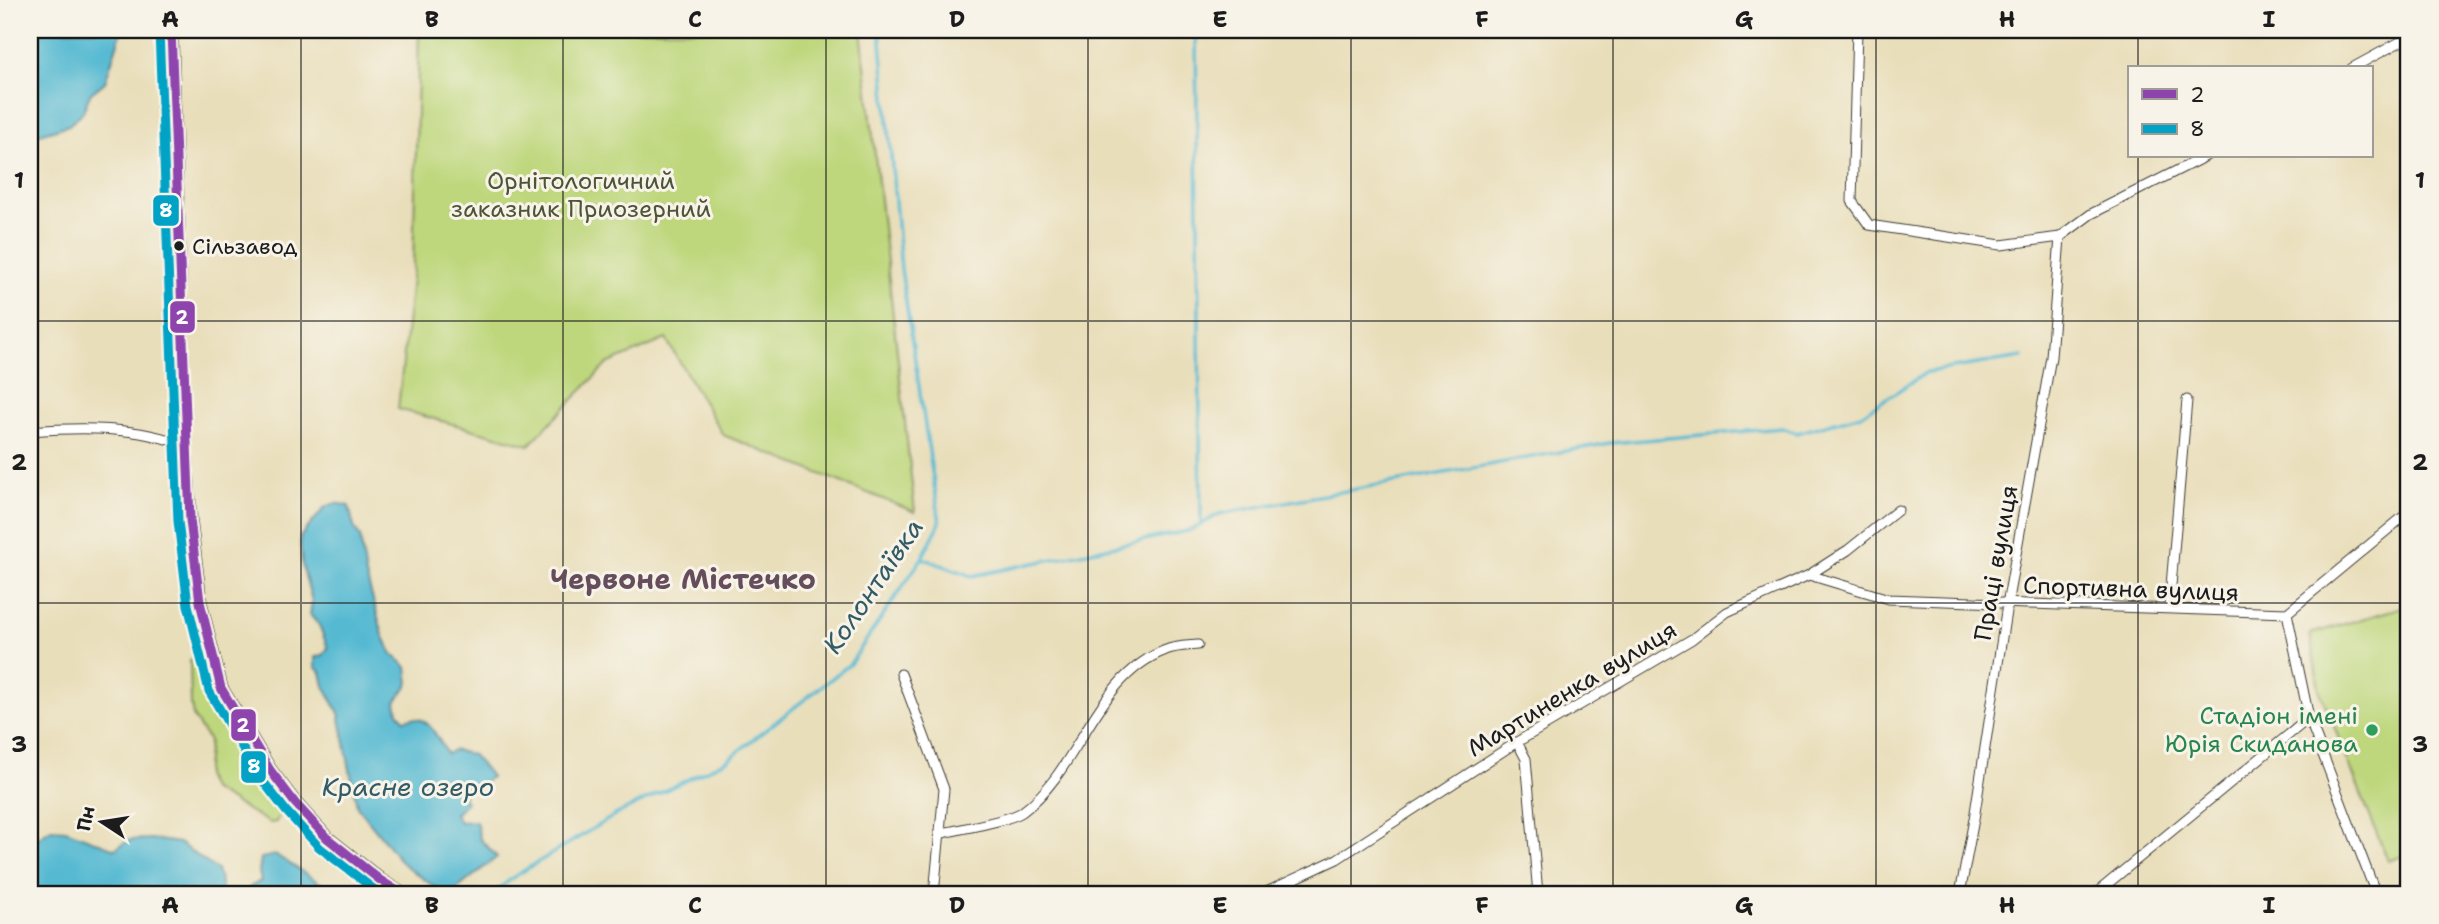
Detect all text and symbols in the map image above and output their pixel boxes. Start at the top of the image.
text: A [161,4,179,34]
text: B [425,4,439,34]
text: C [688,4,702,34]
text: D [949,4,965,34]
text: E [1212,4,1228,34]
text: F [1475,4,1489,34]
text: G [1735,4,1754,34]
text: H [1999,4,2015,34]
text: I [2263,4,2276,34]
legend [2128,66,2372,158]
text: 2 [2190,81,2205,109]
text: 8 [2190,115,2205,143]
text: 1 [14,165,24,195]
park label: Орнiтологичний заказник Приозерний [451,165,711,225]
text: 1 [2415,165,2425,195]
line badge: 8 [152,194,180,227]
text: 8 [159,198,173,223]
place label: Сільзавод [192,232,297,261]
marker: Сільзавод [172,239,186,253]
line badge: 2 [169,300,196,334]
text: 2 [175,305,189,330]
text: 2 [11,447,27,477]
text: 2 [2412,447,2428,477]
street label: Праці вулиця [1967,483,2025,643]
water label: Колонтаївка [814,511,931,660]
district label: Червоне Містечко [550,560,816,598]
street label: Спортивна вулиця [2022,569,2240,609]
street label: Мартиненка вулиця [1461,614,1683,764]
place label: Стадiон імені Юрія Скиданова [2165,700,2358,760]
line badge: 2 [230,708,257,742]
text: 2 [236,713,250,738]
marker: Стадiон імені Юрія Скиданова [2364,722,2380,738]
text: 3 [11,729,27,759]
text: 3 [2412,729,2428,759]
line badge: 8 [240,750,267,784]
text: 8 [247,754,261,779]
water label: Красне озеро [322,769,494,804]
north arrow [66,788,136,858]
text: Пн [71,804,101,833]
text: A [161,890,179,920]
text: B [425,890,439,920]
text: C [688,890,702,920]
text: D [949,890,965,920]
text: E [1212,890,1228,920]
text: F [1475,890,1489,920]
text: G [1735,890,1754,920]
text: H [1999,890,2015,920]
text: I [2263,890,2276,920]

